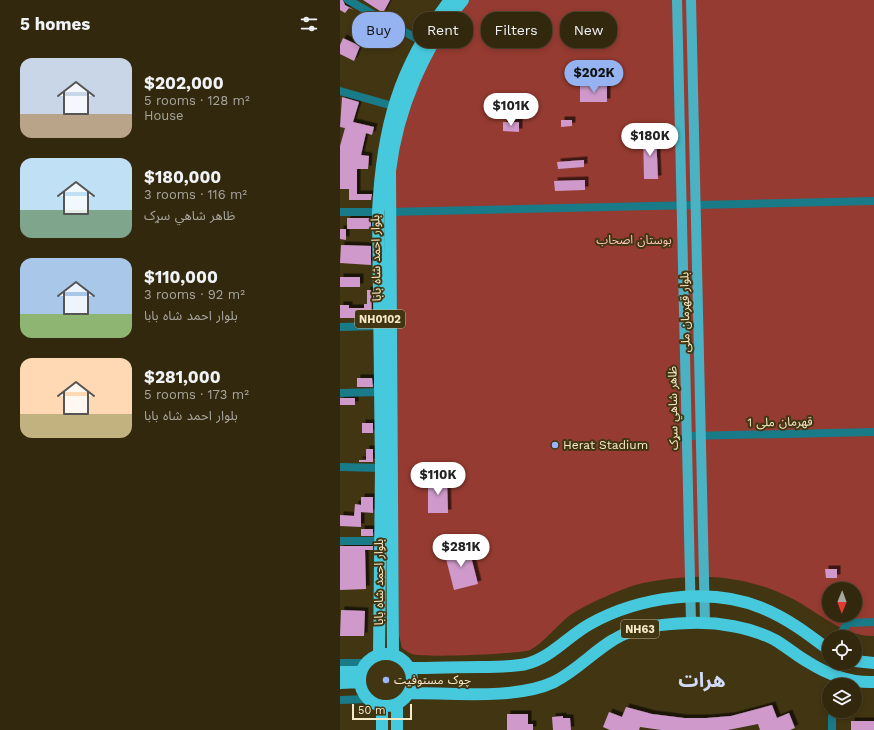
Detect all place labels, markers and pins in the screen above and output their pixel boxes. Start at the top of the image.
pin: $202K [566,60,622,94]
pin: $101K [483,93,539,127]
pin: $180K [622,123,678,157]
place label: Herat Stadium [563,438,648,452]
marker: Herat Stadium [550,440,560,450]
pin: $110K [410,462,466,496]
pin: $281K [433,534,489,568]
place label: چوک مستوفیت [394,673,471,688]
marker: چوک مستوفیت [381,675,391,685]

